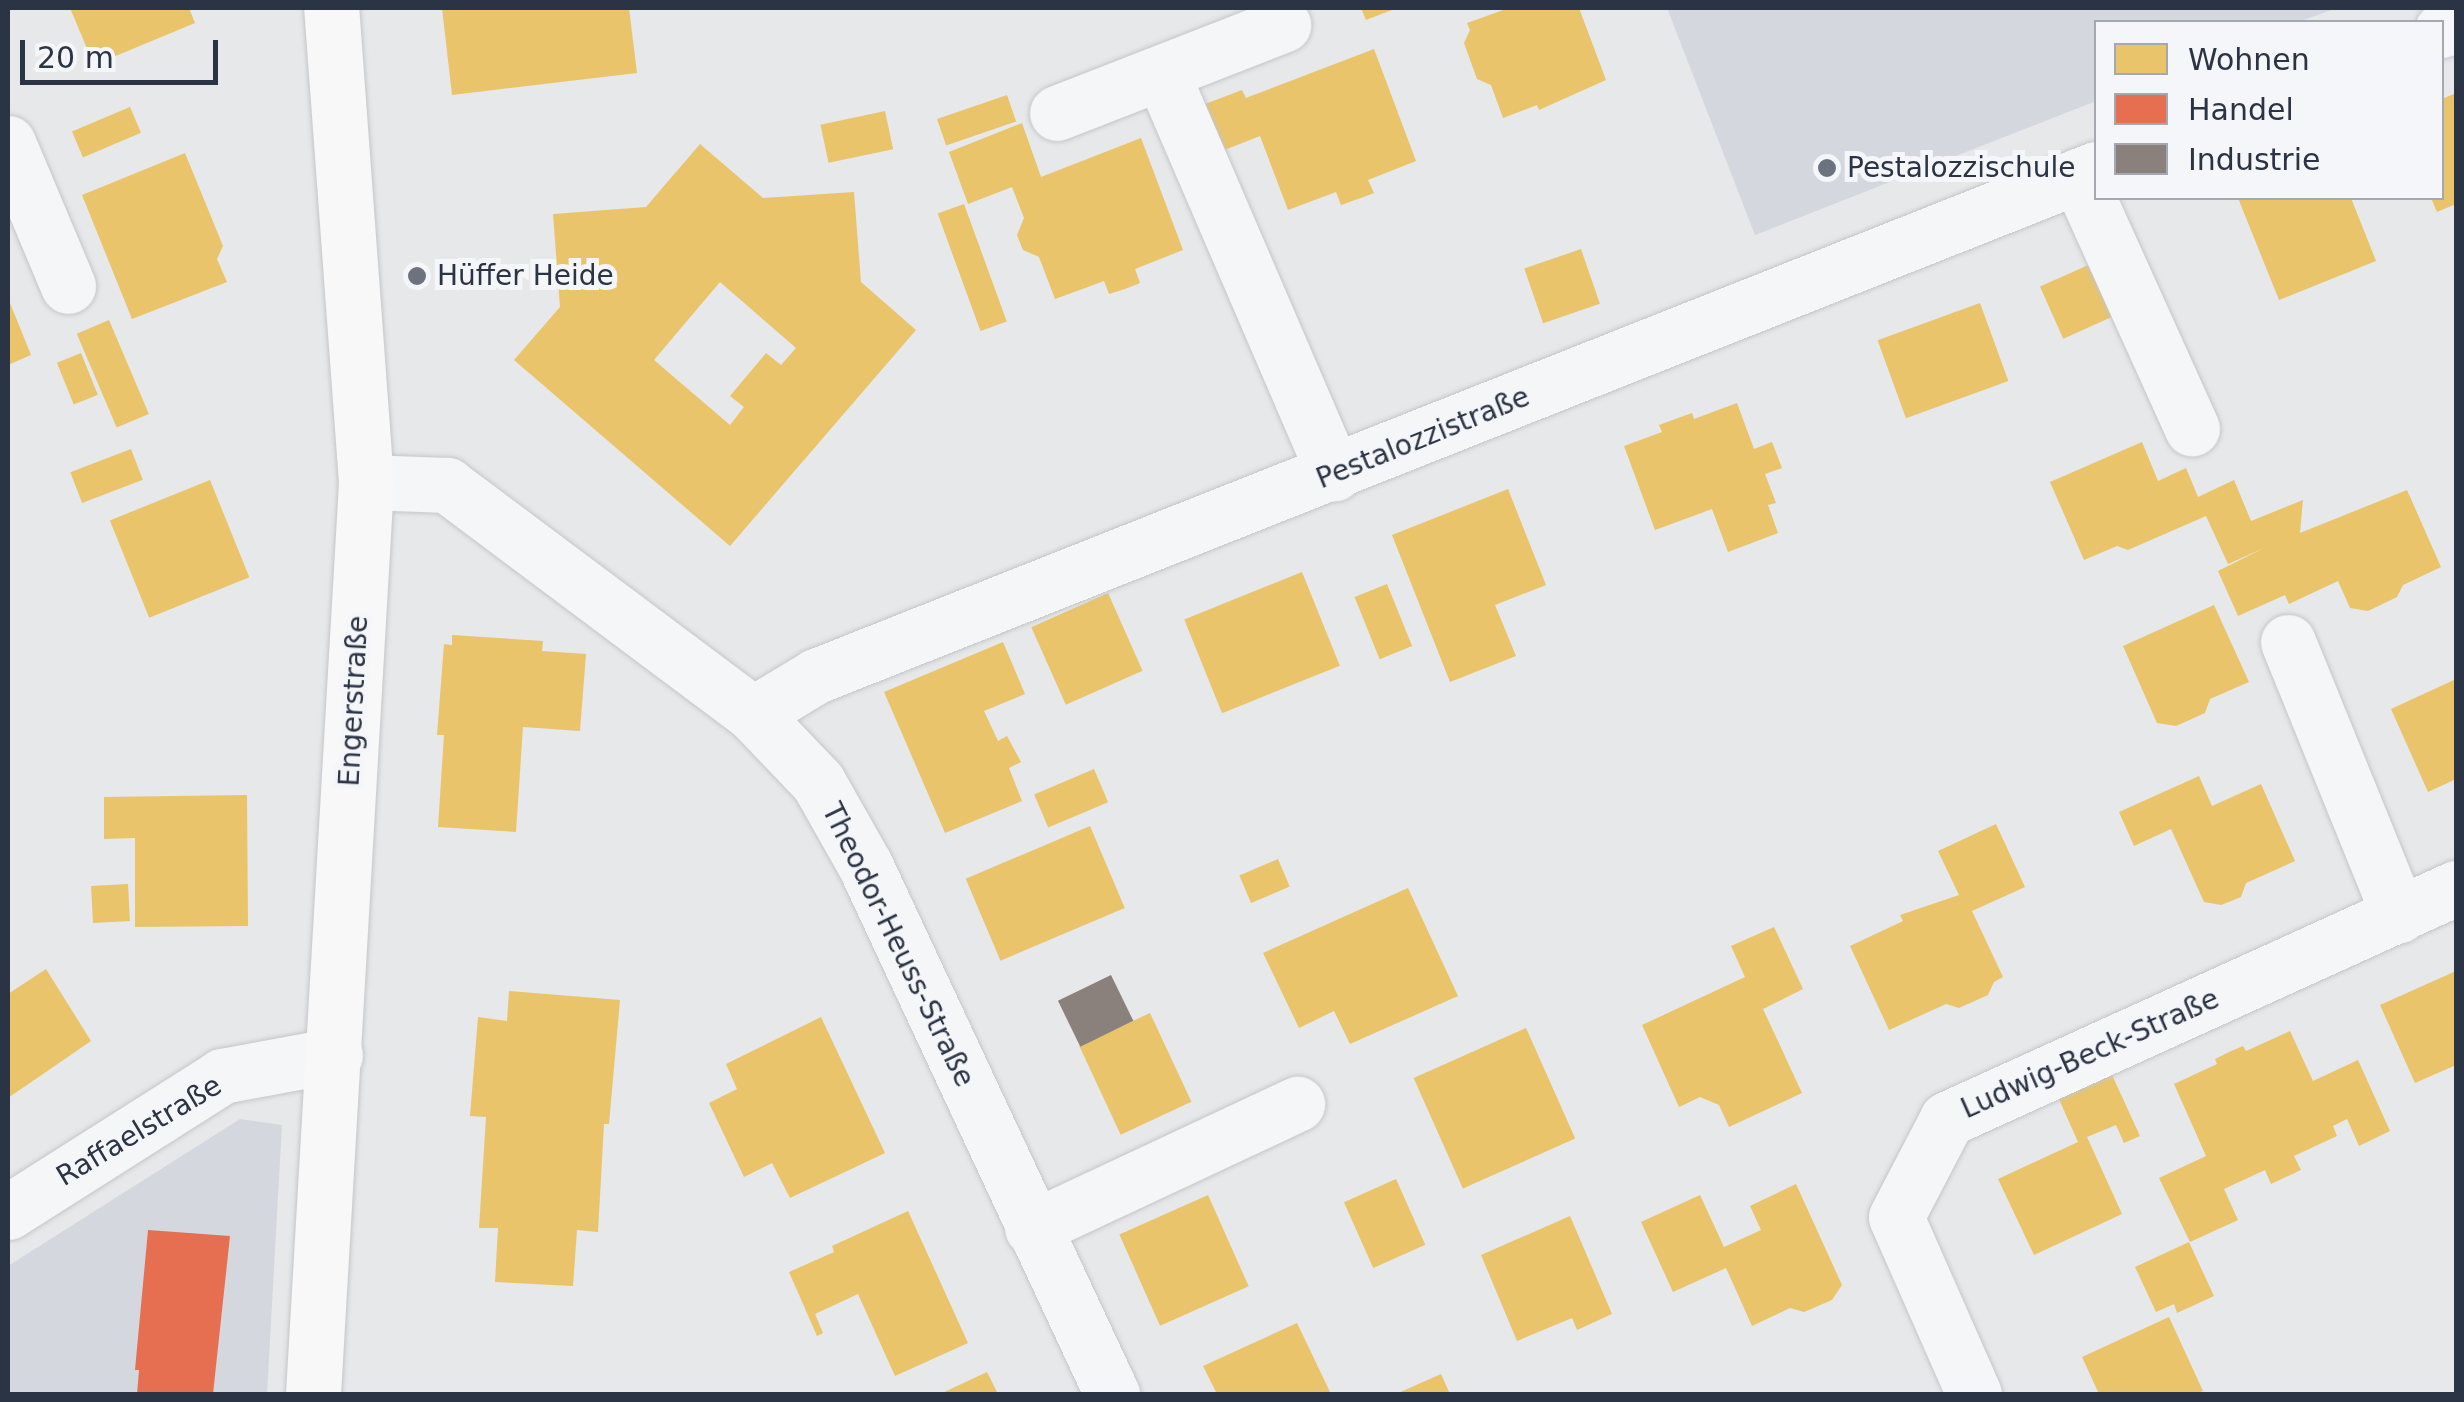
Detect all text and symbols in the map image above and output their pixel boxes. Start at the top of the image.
scale bar [25,20,222,82]
legend [2094,20,2444,200]
text: 20 m [37,40,114,75]
text: Wohnen [2188,42,2310,77]
text: Handel [2188,92,2294,127]
text: Industrie [2188,142,2320,177]
place label: Pestalozzischule [1847,151,2075,185]
marker: Pestalozzischule [1816,157,1838,179]
place label: Hüffer Heide [437,259,614,293]
marker: Hüffer Heide [406,265,428,287]
street label: Pestalozzistraße [1311,380,1535,496]
street label: Engerstraße [333,615,375,787]
street label: Theodor-Heuss-Straße [815,798,981,1092]
street label: Ludwig-Beck-Straße [1956,982,2224,1126]
street label: Raffaelstraße [50,1069,228,1193]

